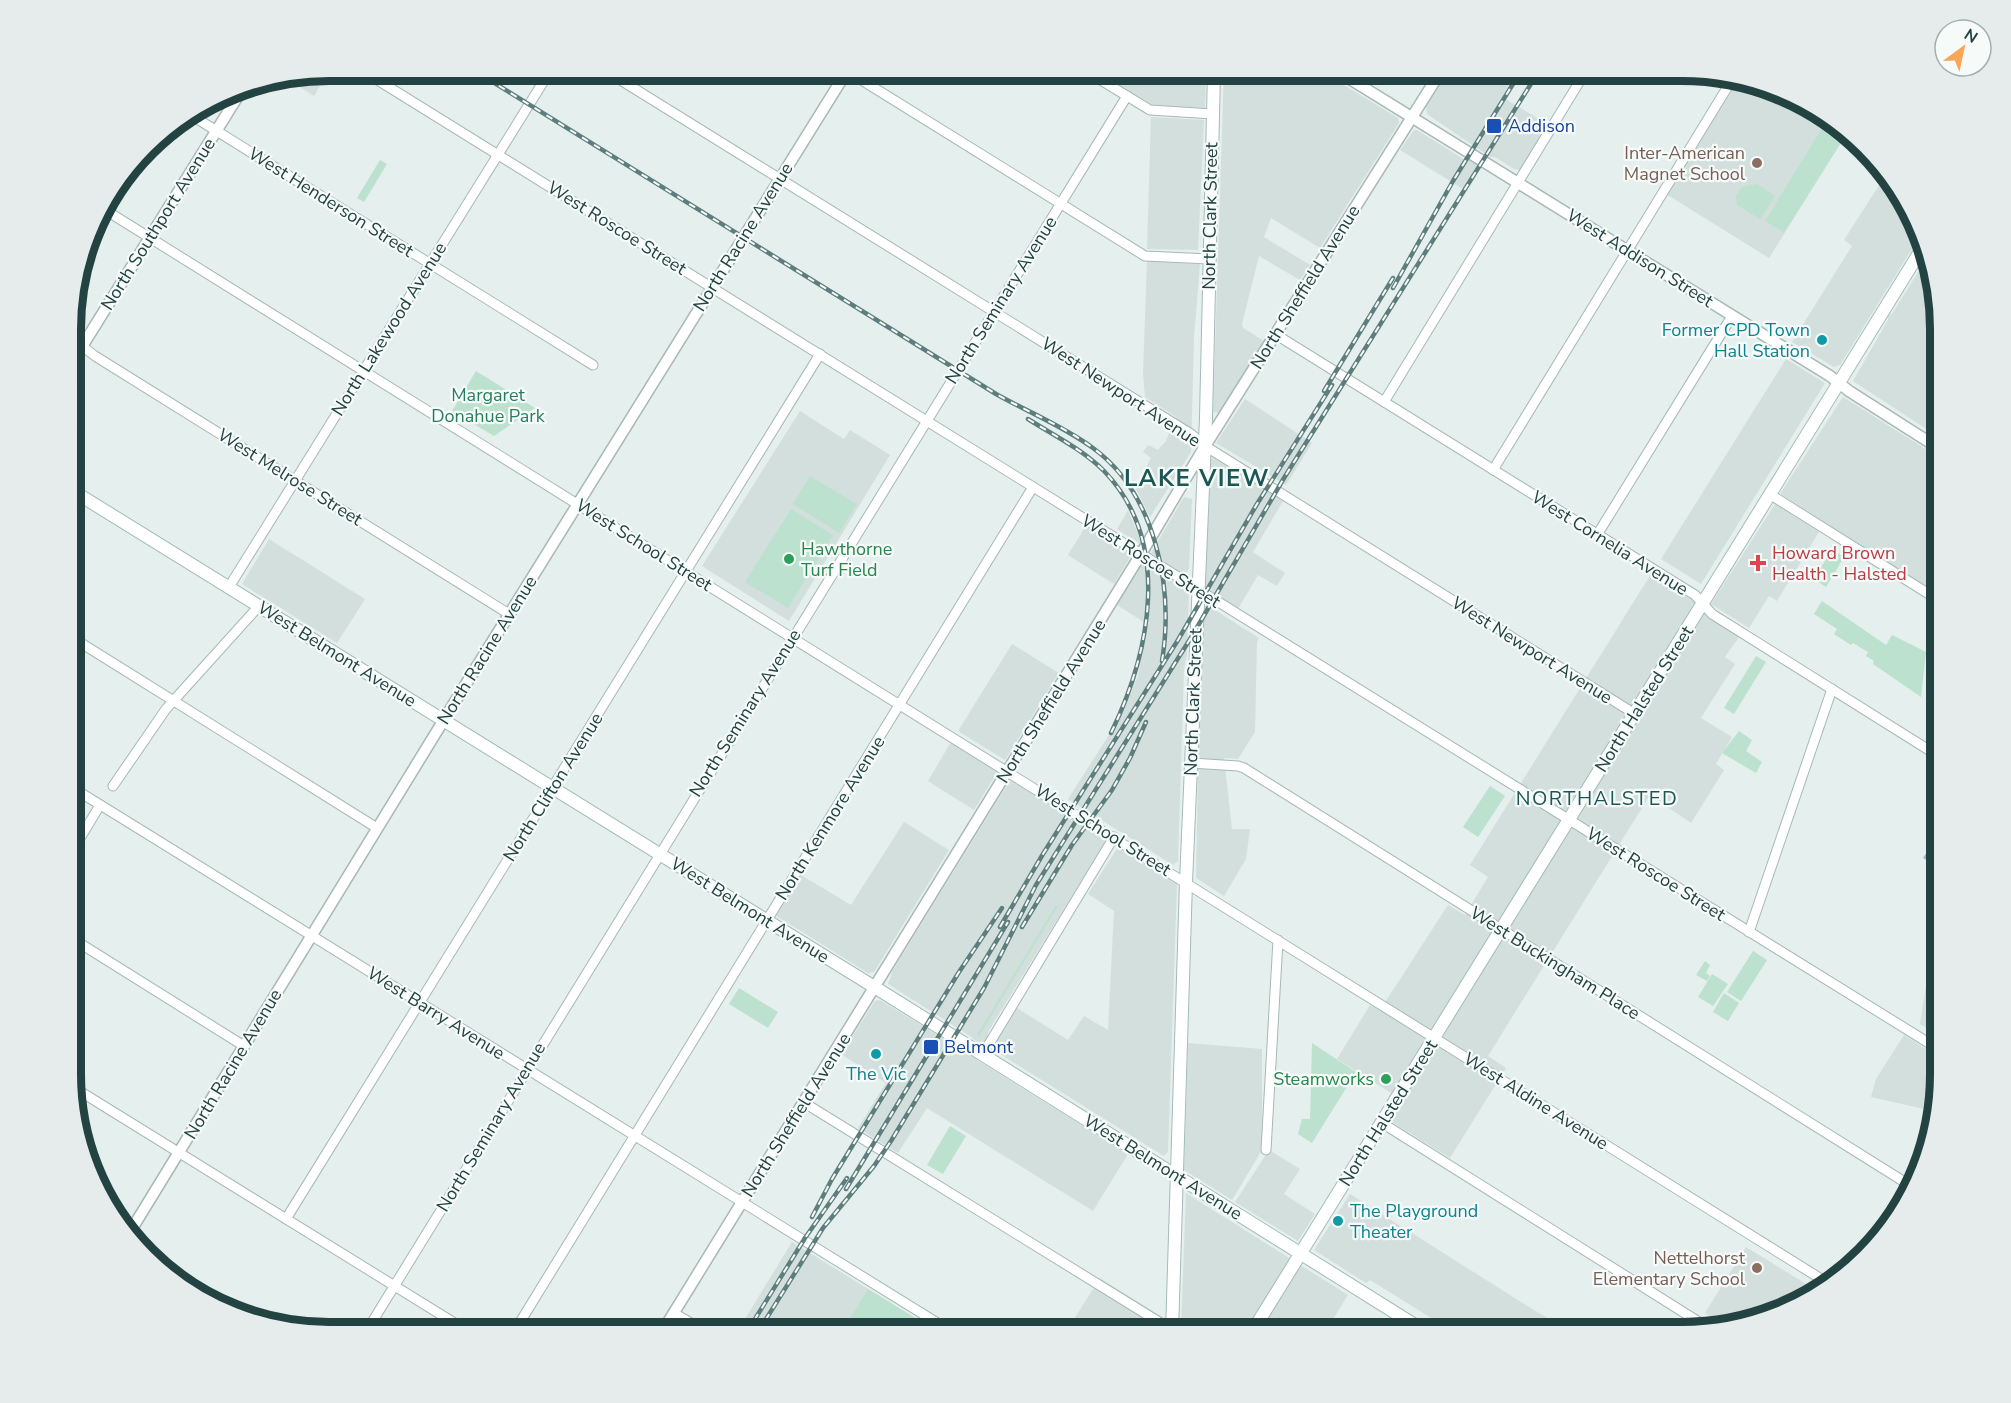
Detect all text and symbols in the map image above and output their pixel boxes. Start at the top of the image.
north arrow [1933,18,1993,78]
text: N [1960,24,1982,49]
place label: Addison [1508,114,1575,138]
marker: Addison [1485,117,1503,135]
street label: North Southport Avenue [95,133,221,315]
street label: West Henderson Street [244,141,419,263]
street label: North Clark Street [1197,141,1223,290]
place label: Inter-American Magnet School [1624,141,1746,186]
marker: Inter-American Magnet School [1750,156,1764,170]
street label: North Racine Avenue [687,158,799,316]
street label: West Roscoe Street [543,175,692,281]
street label: North Sheffield Avenue [1245,200,1365,374]
street label: West Addison Street [1562,203,1718,313]
street label: North Seminary Avenue [940,212,1062,388]
street label: North Lakewood Avenue [326,238,452,420]
place label: Former CPD Town Hall Station [1662,318,1810,363]
street label: West Newport Avenue [1037,331,1205,453]
marker: Former CPD Town Hall Station [1815,333,1829,347]
park label: Margaret Donahue Park [431,383,546,428]
street label: West Melrose Street [213,423,368,532]
district label: LAKE VIEW [1124,462,1270,494]
street label: West Cornelia Avenue [1527,485,1693,601]
street label: West School Street [571,493,717,597]
street label: West Roscoe Street [1077,508,1226,614]
place label: Hawthorne Turf Field [801,537,892,582]
place label: Howard Brown Health - Halsted [1772,541,1907,586]
marker: Hawthorne Turf Field [782,552,796,566]
marker: Howard Brown Health - Halsted [1749,554,1767,572]
street label: North Racine Avenue [431,571,543,729]
street label: West Newport Avenue [1447,591,1617,709]
street label: West Belmont Avenue [253,595,421,713]
street label: North Sheffield Avenue [991,614,1111,788]
street label: North Halsted Street [1589,621,1699,777]
street label: North Seminary Avenue [684,625,806,801]
street label: North Clark Street [1178,627,1208,776]
street label: North Clifton Avenue [498,708,608,866]
street label: North Kenmore Avenue [770,731,890,905]
street label: West School Street [1030,778,1176,882]
district label: NORTHALSTED [1516,785,1678,812]
street label: West Roscoe Street [1582,821,1731,927]
street label: West Belmont Avenue [666,851,834,969]
street label: West Buckingham Place [1465,901,1645,1025]
street label: West Barry Avenue [363,961,509,1065]
street label: North Racine Avenue [179,984,287,1144]
street label: North Sheffield Avenue [736,1028,856,1202]
place label: Belmont [944,1035,1014,1059]
street label: North Halsted Street [1333,1035,1443,1191]
street label: North Seminary Avenue [431,1038,551,1216]
marker: Belmont [922,1038,940,1056]
marker: The Vic [869,1047,883,1061]
street label: West Aldine Avenue [1459,1047,1613,1155]
place label: The Vic [846,1062,906,1086]
place label: Steamworks [1273,1067,1374,1091]
marker: Steamworks [1379,1072,1393,1086]
street label: West Belmont Avenue [1079,1108,1247,1226]
place label: The Playground Theater [1350,1199,1478,1244]
marker: The Playground Theater [1331,1214,1345,1228]
place label: Nettelhorst Elementary School [1593,1246,1746,1291]
marker: Nettelhorst Elementary School [1750,1261,1764,1275]

